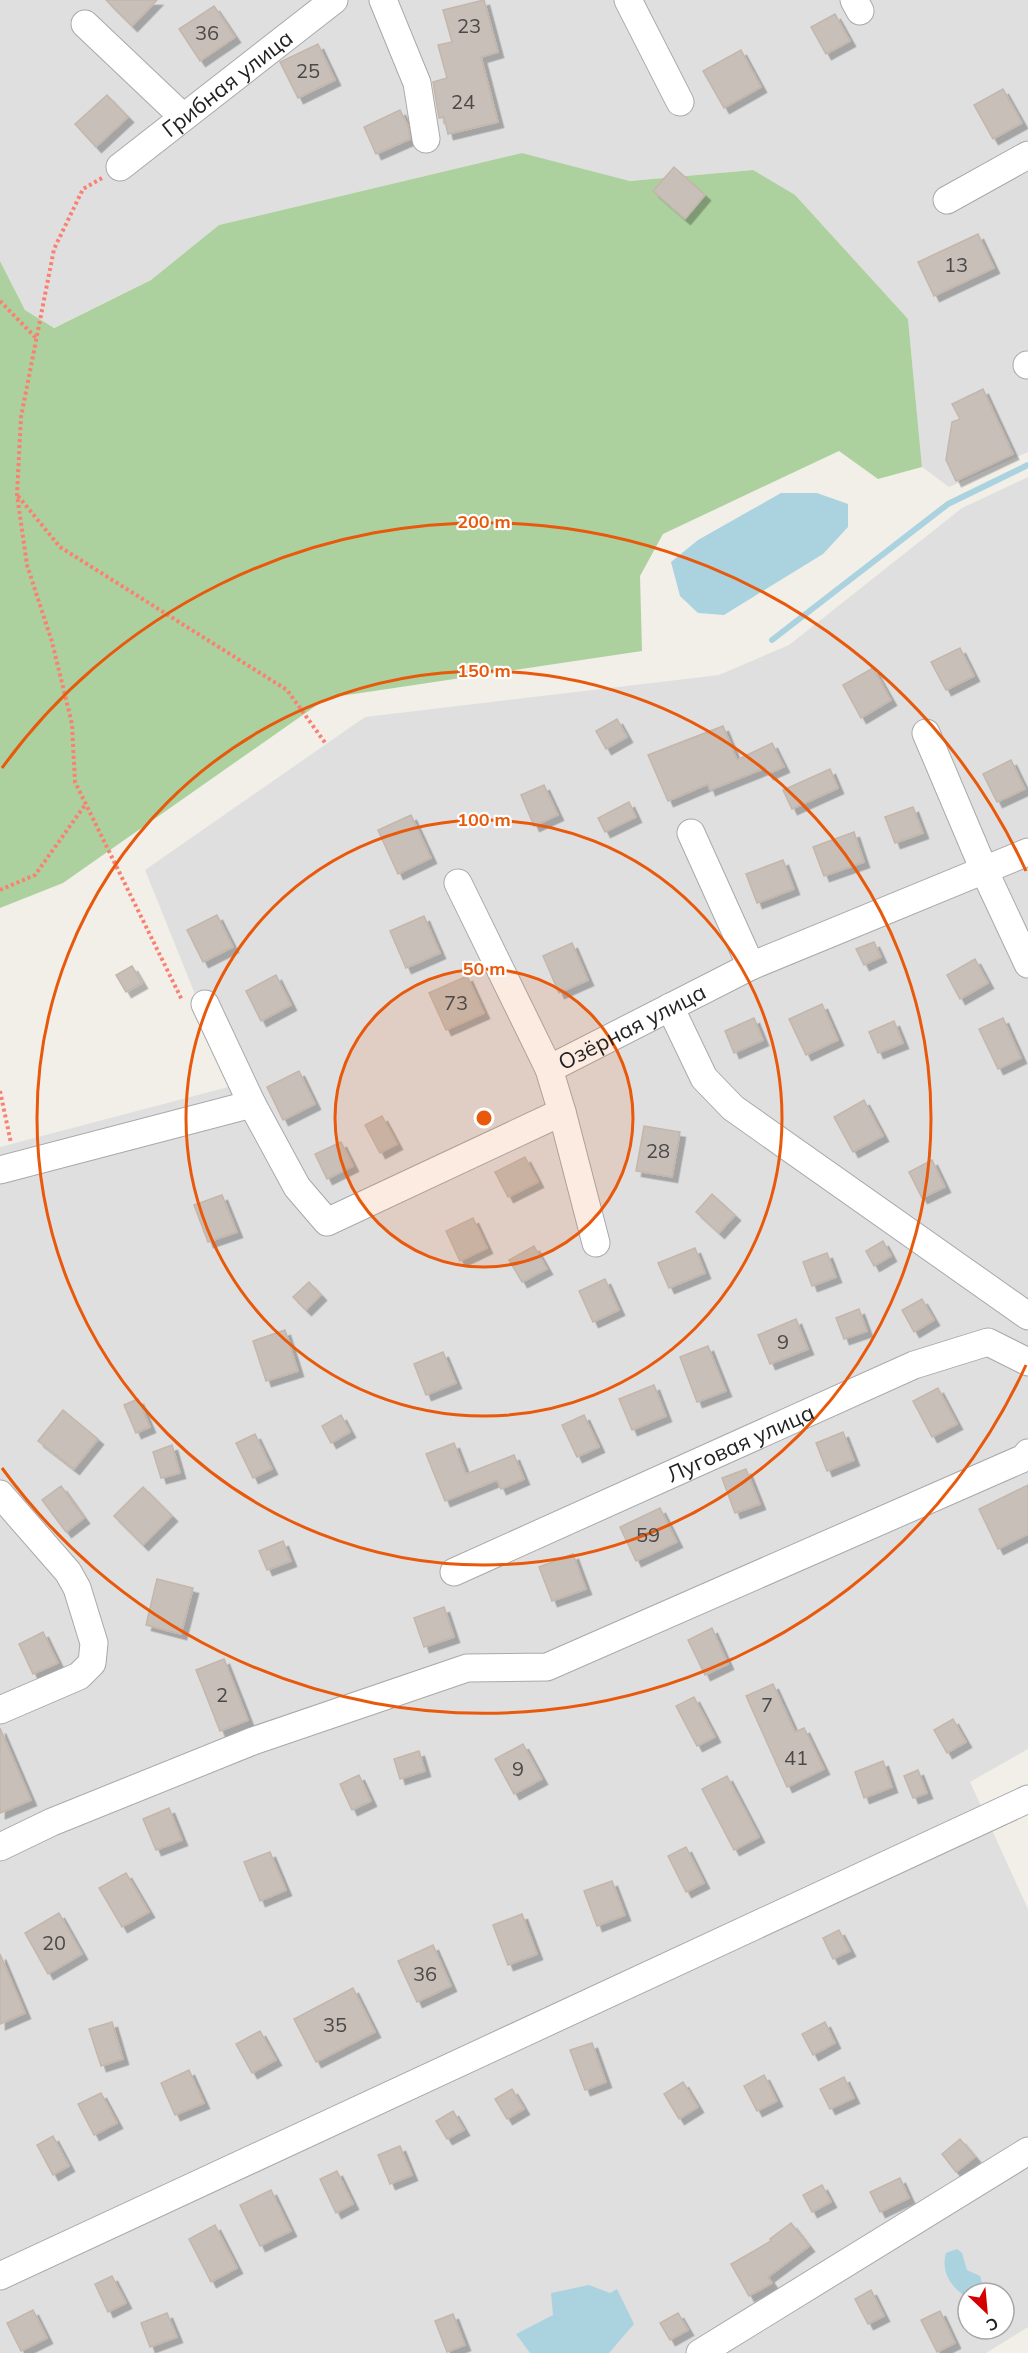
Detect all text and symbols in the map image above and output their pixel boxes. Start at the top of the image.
house number: 23 [457,13,481,38]
house number: 36 [195,20,219,45]
street label: Грибная улица [156,24,298,143]
house number: 25 [296,58,320,83]
house number: 24 [451,89,475,114]
house number: 13 [944,252,968,277]
text: 200 m [457,510,511,533]
text: 150 m [457,659,511,682]
text: 100 m [457,808,511,831]
text: 50 m [463,957,505,980]
street label: Озёрная улица [553,977,711,1076]
house number: 73 [444,990,468,1015]
centre of rings [474,1108,494,1128]
house number: 28 [646,1138,670,1163]
house number: 9 [777,1329,789,1354]
street label: Луговая улица [662,1398,819,1489]
house number: 59 [636,1522,660,1547]
house number: 2 [216,1682,228,1707]
house number: 7 [761,1692,773,1717]
house number: 41 [784,1745,808,1770]
house number: 9 [512,1756,524,1781]
house number: 20 [42,1930,66,1955]
house number: 36 [413,1961,437,1986]
house number: 35 [323,2012,347,2037]
north arrow [956,2281,1016,2341]
text: С [983,2313,1002,2336]

